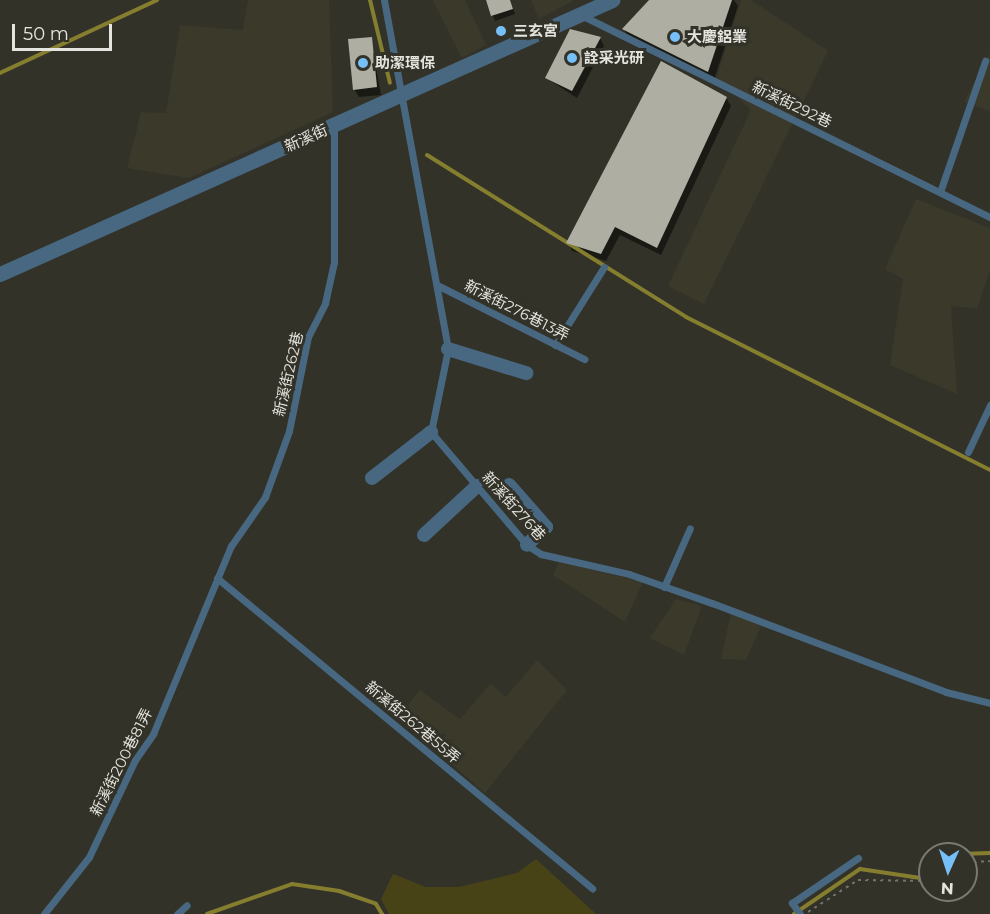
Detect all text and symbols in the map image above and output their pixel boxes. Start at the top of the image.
scale bar [15,12,116,50]
place label: 三玄宮 [513,22,558,40]
text: 50 m [23,23,69,45]
marker: 三玄宮 [494,24,508,38]
place label: 大慶鋁業 [687,28,747,46]
marker: 大慶鋁業 [668,30,682,44]
place label: 詮采光研 [584,49,644,67]
marker: 詮采光研 [565,51,579,65]
place label: 助潔環保 [375,54,435,72]
marker: 助潔環保 [356,56,370,70]
street label: 新溪街292巷 [749,77,835,131]
street label: 新溪街 [282,121,330,155]
street label: 新溪街276巷13弄 [462,276,572,344]
street label: 新溪街262巷 [270,330,306,418]
street label: 新溪街276巷 [478,468,550,544]
street label: 新溪街262巷55弄 [362,677,464,767]
street label: 新溪街200巷81弄 [86,705,156,819]
north arrow [918,842,978,902]
text: N [940,879,954,898]

